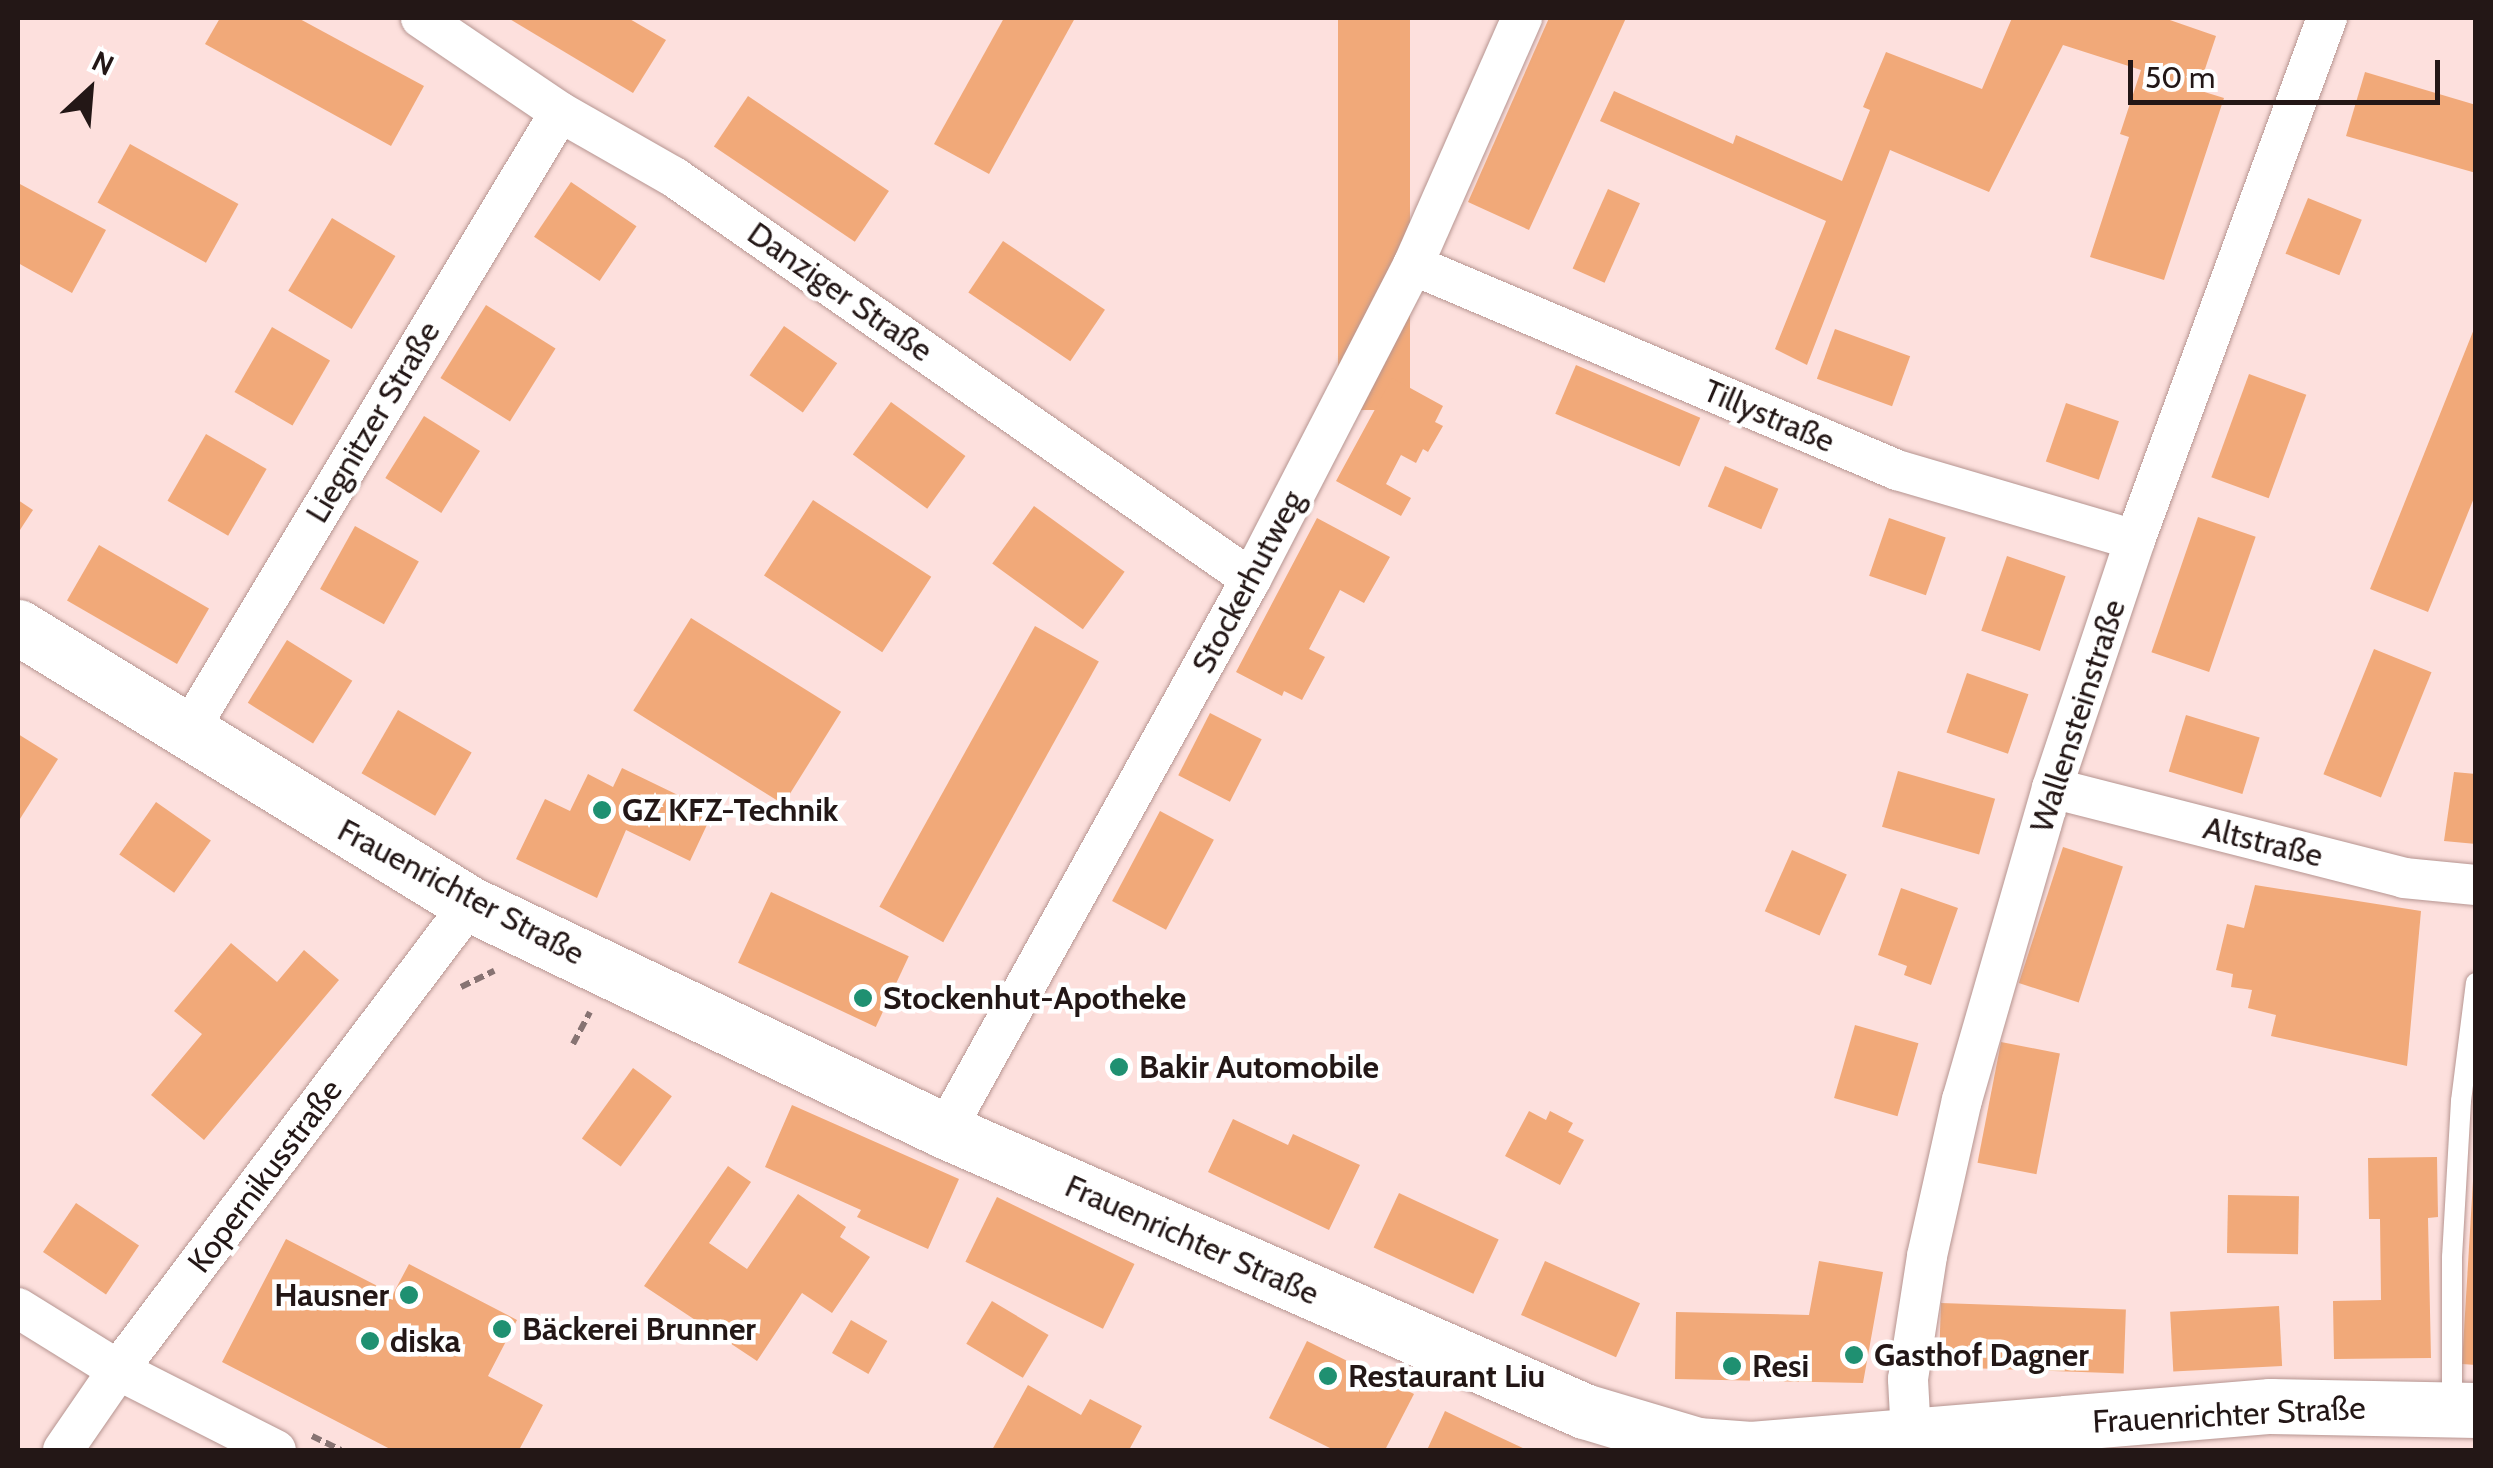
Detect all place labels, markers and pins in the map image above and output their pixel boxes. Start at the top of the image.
place label: GZ KFZ-Technik [622,791,838,829]
marker: GZ KFZ-Technik [591,799,613,821]
place label: Stockenhut-Apotheke [883,979,1186,1017]
marker: Stockenhut-Apotheke [852,987,874,1009]
place label: Bakir Automobile [1139,1048,1379,1086]
marker: Bakir Automobile [1108,1056,1130,1078]
place label: Hausner [274,1276,389,1314]
marker: Hausner [398,1284,420,1306]
place label: Bäckerei Brunner [522,1310,756,1348]
marker: Bäckerei Brunner [491,1318,513,1340]
place label: diska [390,1322,461,1360]
marker: diska [359,1330,381,1352]
place label: Gasthof Dagner [1874,1336,2089,1374]
marker: Gasthof Dagner [1843,1344,1865,1366]
place label: Resi [1752,1347,1809,1385]
marker: Resi [1721,1355,1743,1377]
place label: Restaurant Liu [1348,1357,1545,1395]
marker: Restaurant Liu [1317,1365,1339,1387]

